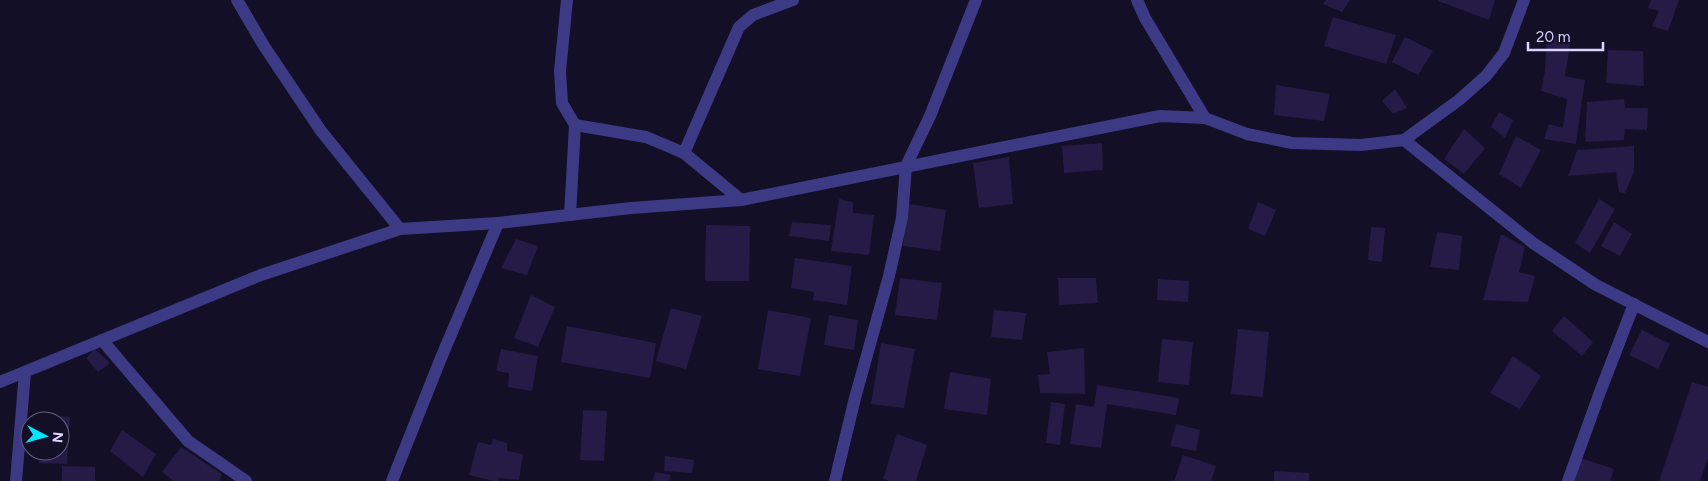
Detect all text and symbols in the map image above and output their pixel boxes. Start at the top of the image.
scale bar [1528,20,1603,52]
text: 20 m [1536,28,1570,46]
north arrow [20,411,70,461]
text: N [48,431,66,444]

